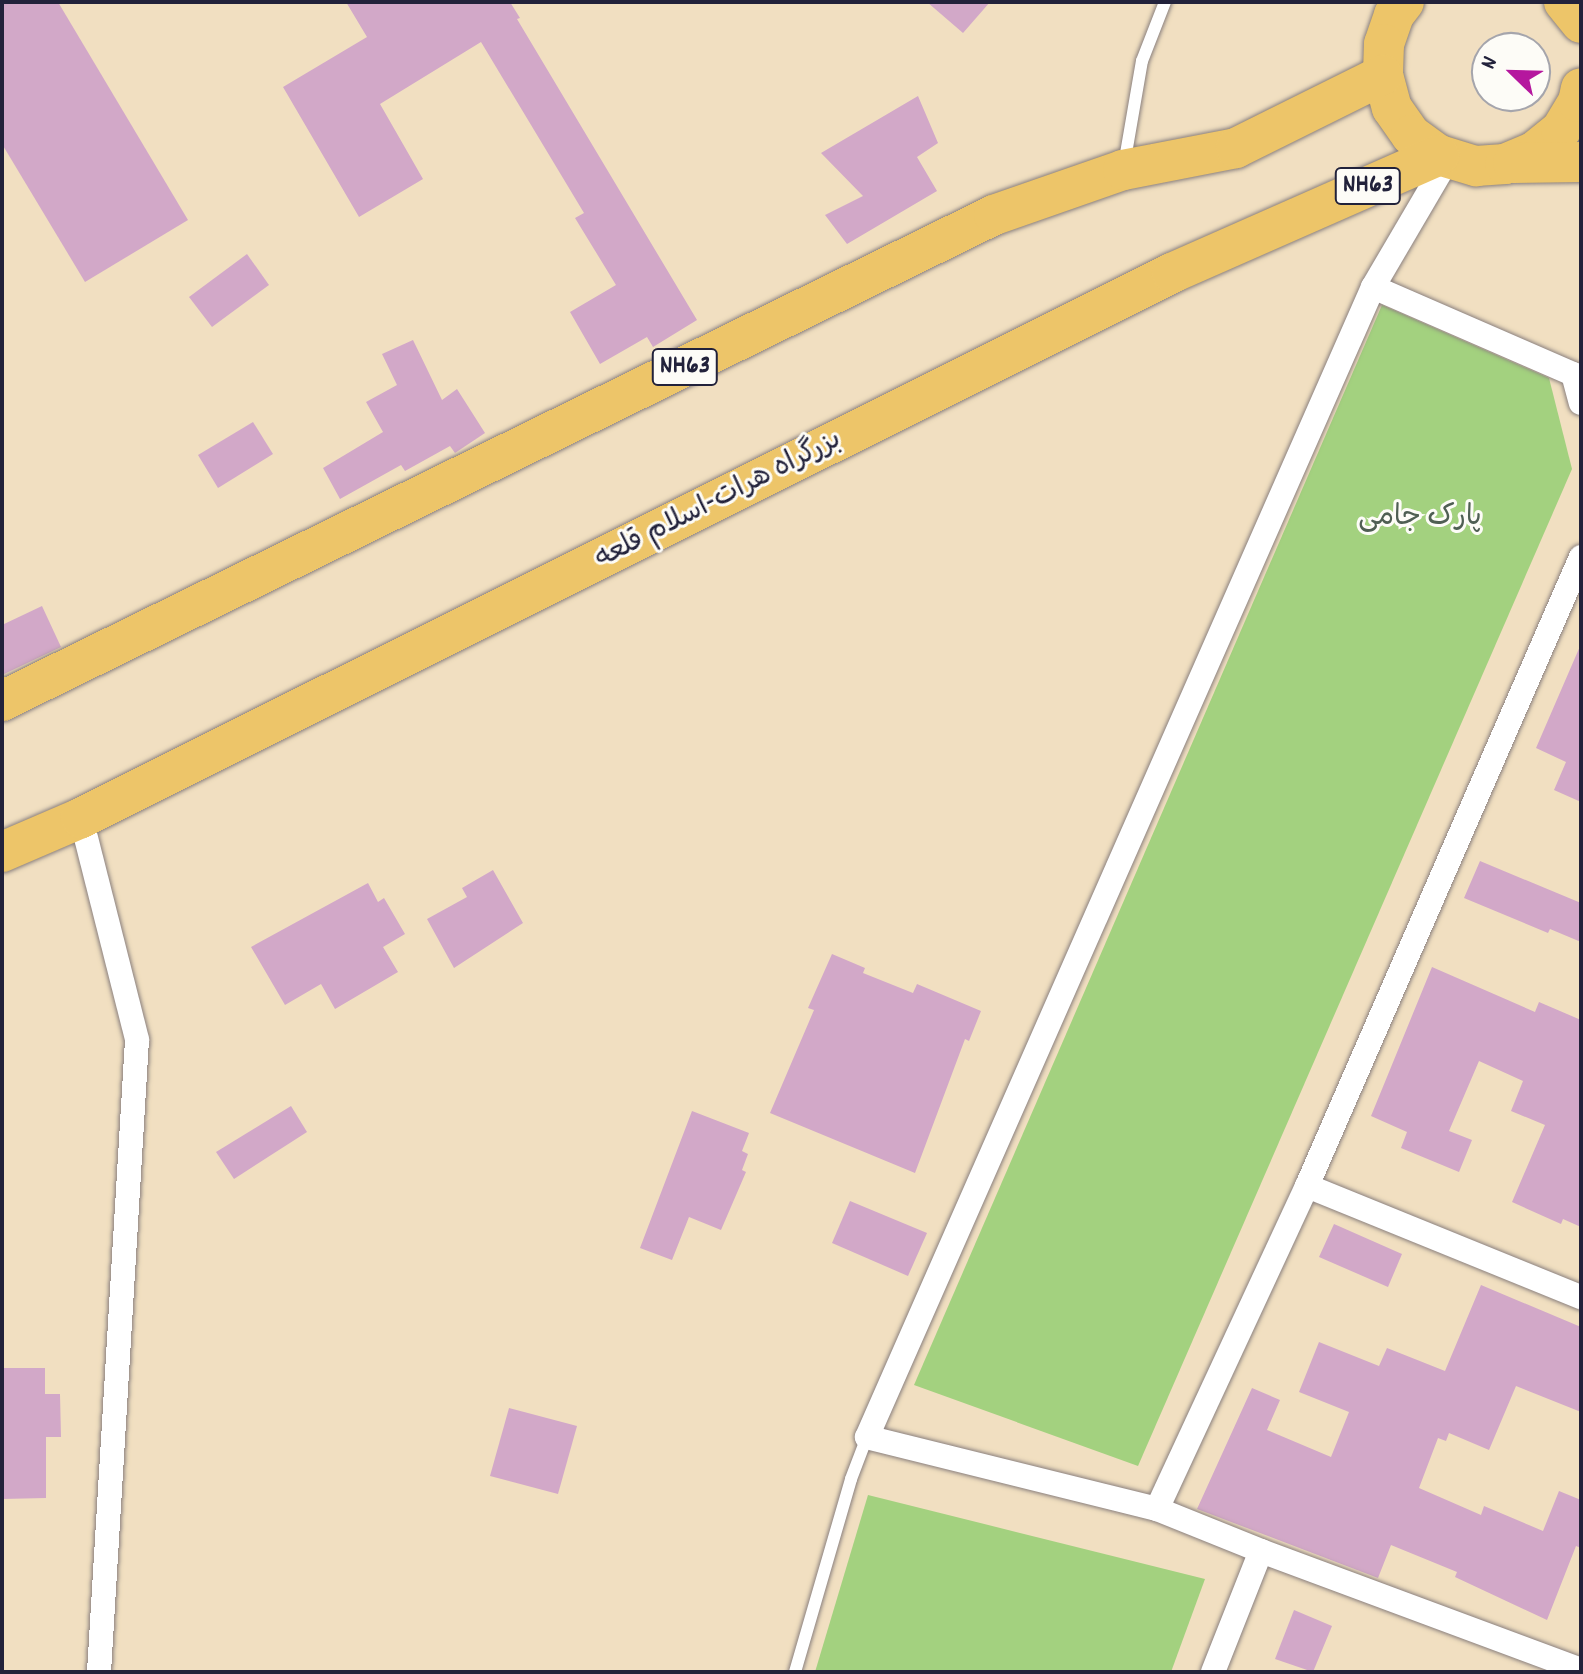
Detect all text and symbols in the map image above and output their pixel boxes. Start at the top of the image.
north arrow [1471,32,1551,112]
text: N [1474,52,1507,74]
road number: NH63 [1334,164,1402,208]
road number: NH63 [651,345,719,389]
street label: بزرگراه هرات-اسلام قلعه [590,424,848,578]
park label: پارک جامی [1358,502,1482,536]

